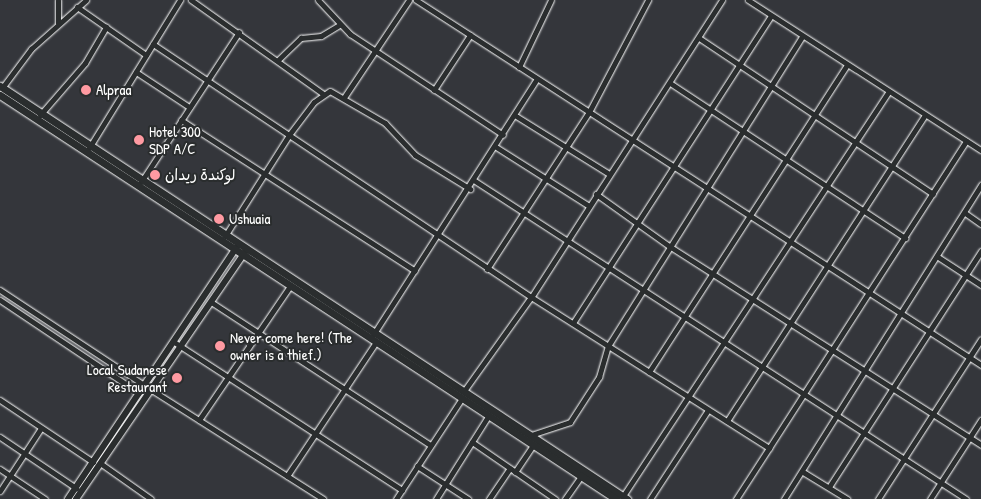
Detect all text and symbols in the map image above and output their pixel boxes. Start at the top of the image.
place label: Alpraa [96,81,131,99]
marker: Alpraa [80,84,92,96]
place label: Hotel 300 SDP A/C [149,122,201,157]
marker: Hotel 300 SDP A/C [133,134,145,146]
place label: لوكندة ريدان [165,166,235,184]
marker: لوكندة ريدان [149,169,161,181]
place label: Ushuaia [229,210,270,228]
marker: Ushuaia [213,213,225,225]
place label: Never come here! (The owner is a thief.) [230,328,352,363]
marker: Never come here! (The owner is a thief.) [214,340,226,352]
place label: Local Sudanese Restaurant [87,360,167,395]
marker: Local Sudanese Restaurant [171,372,183,384]

